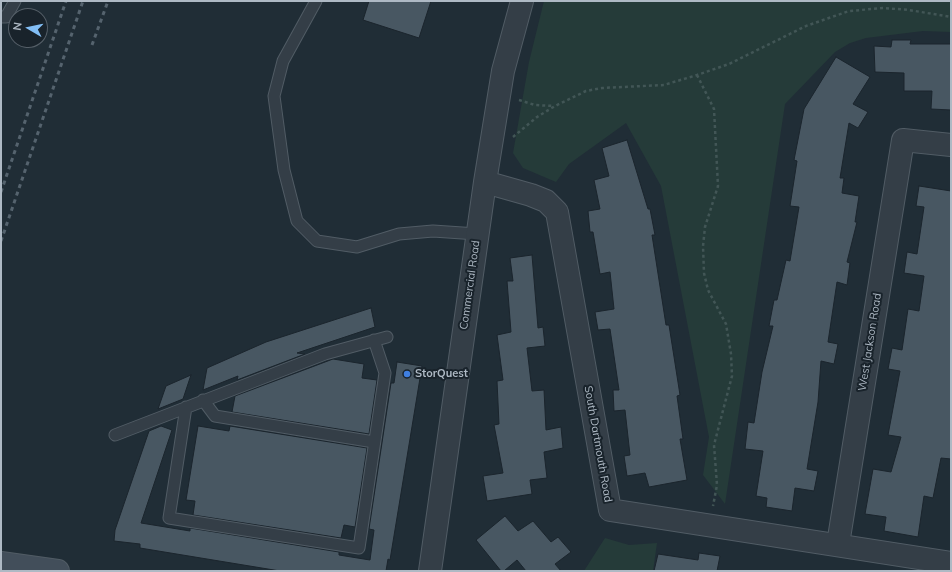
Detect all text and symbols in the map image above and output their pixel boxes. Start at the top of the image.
north arrow [8,8,48,48]
text: N [10,21,25,31]
street label: Commercial Road [457,240,483,330]
street label: West Jackson Road [856,292,884,392]
place label: StorQuest [415,367,468,381]
marker: StorQuest [402,369,412,379]
street label: South Dartmouth Road [581,385,615,503]

